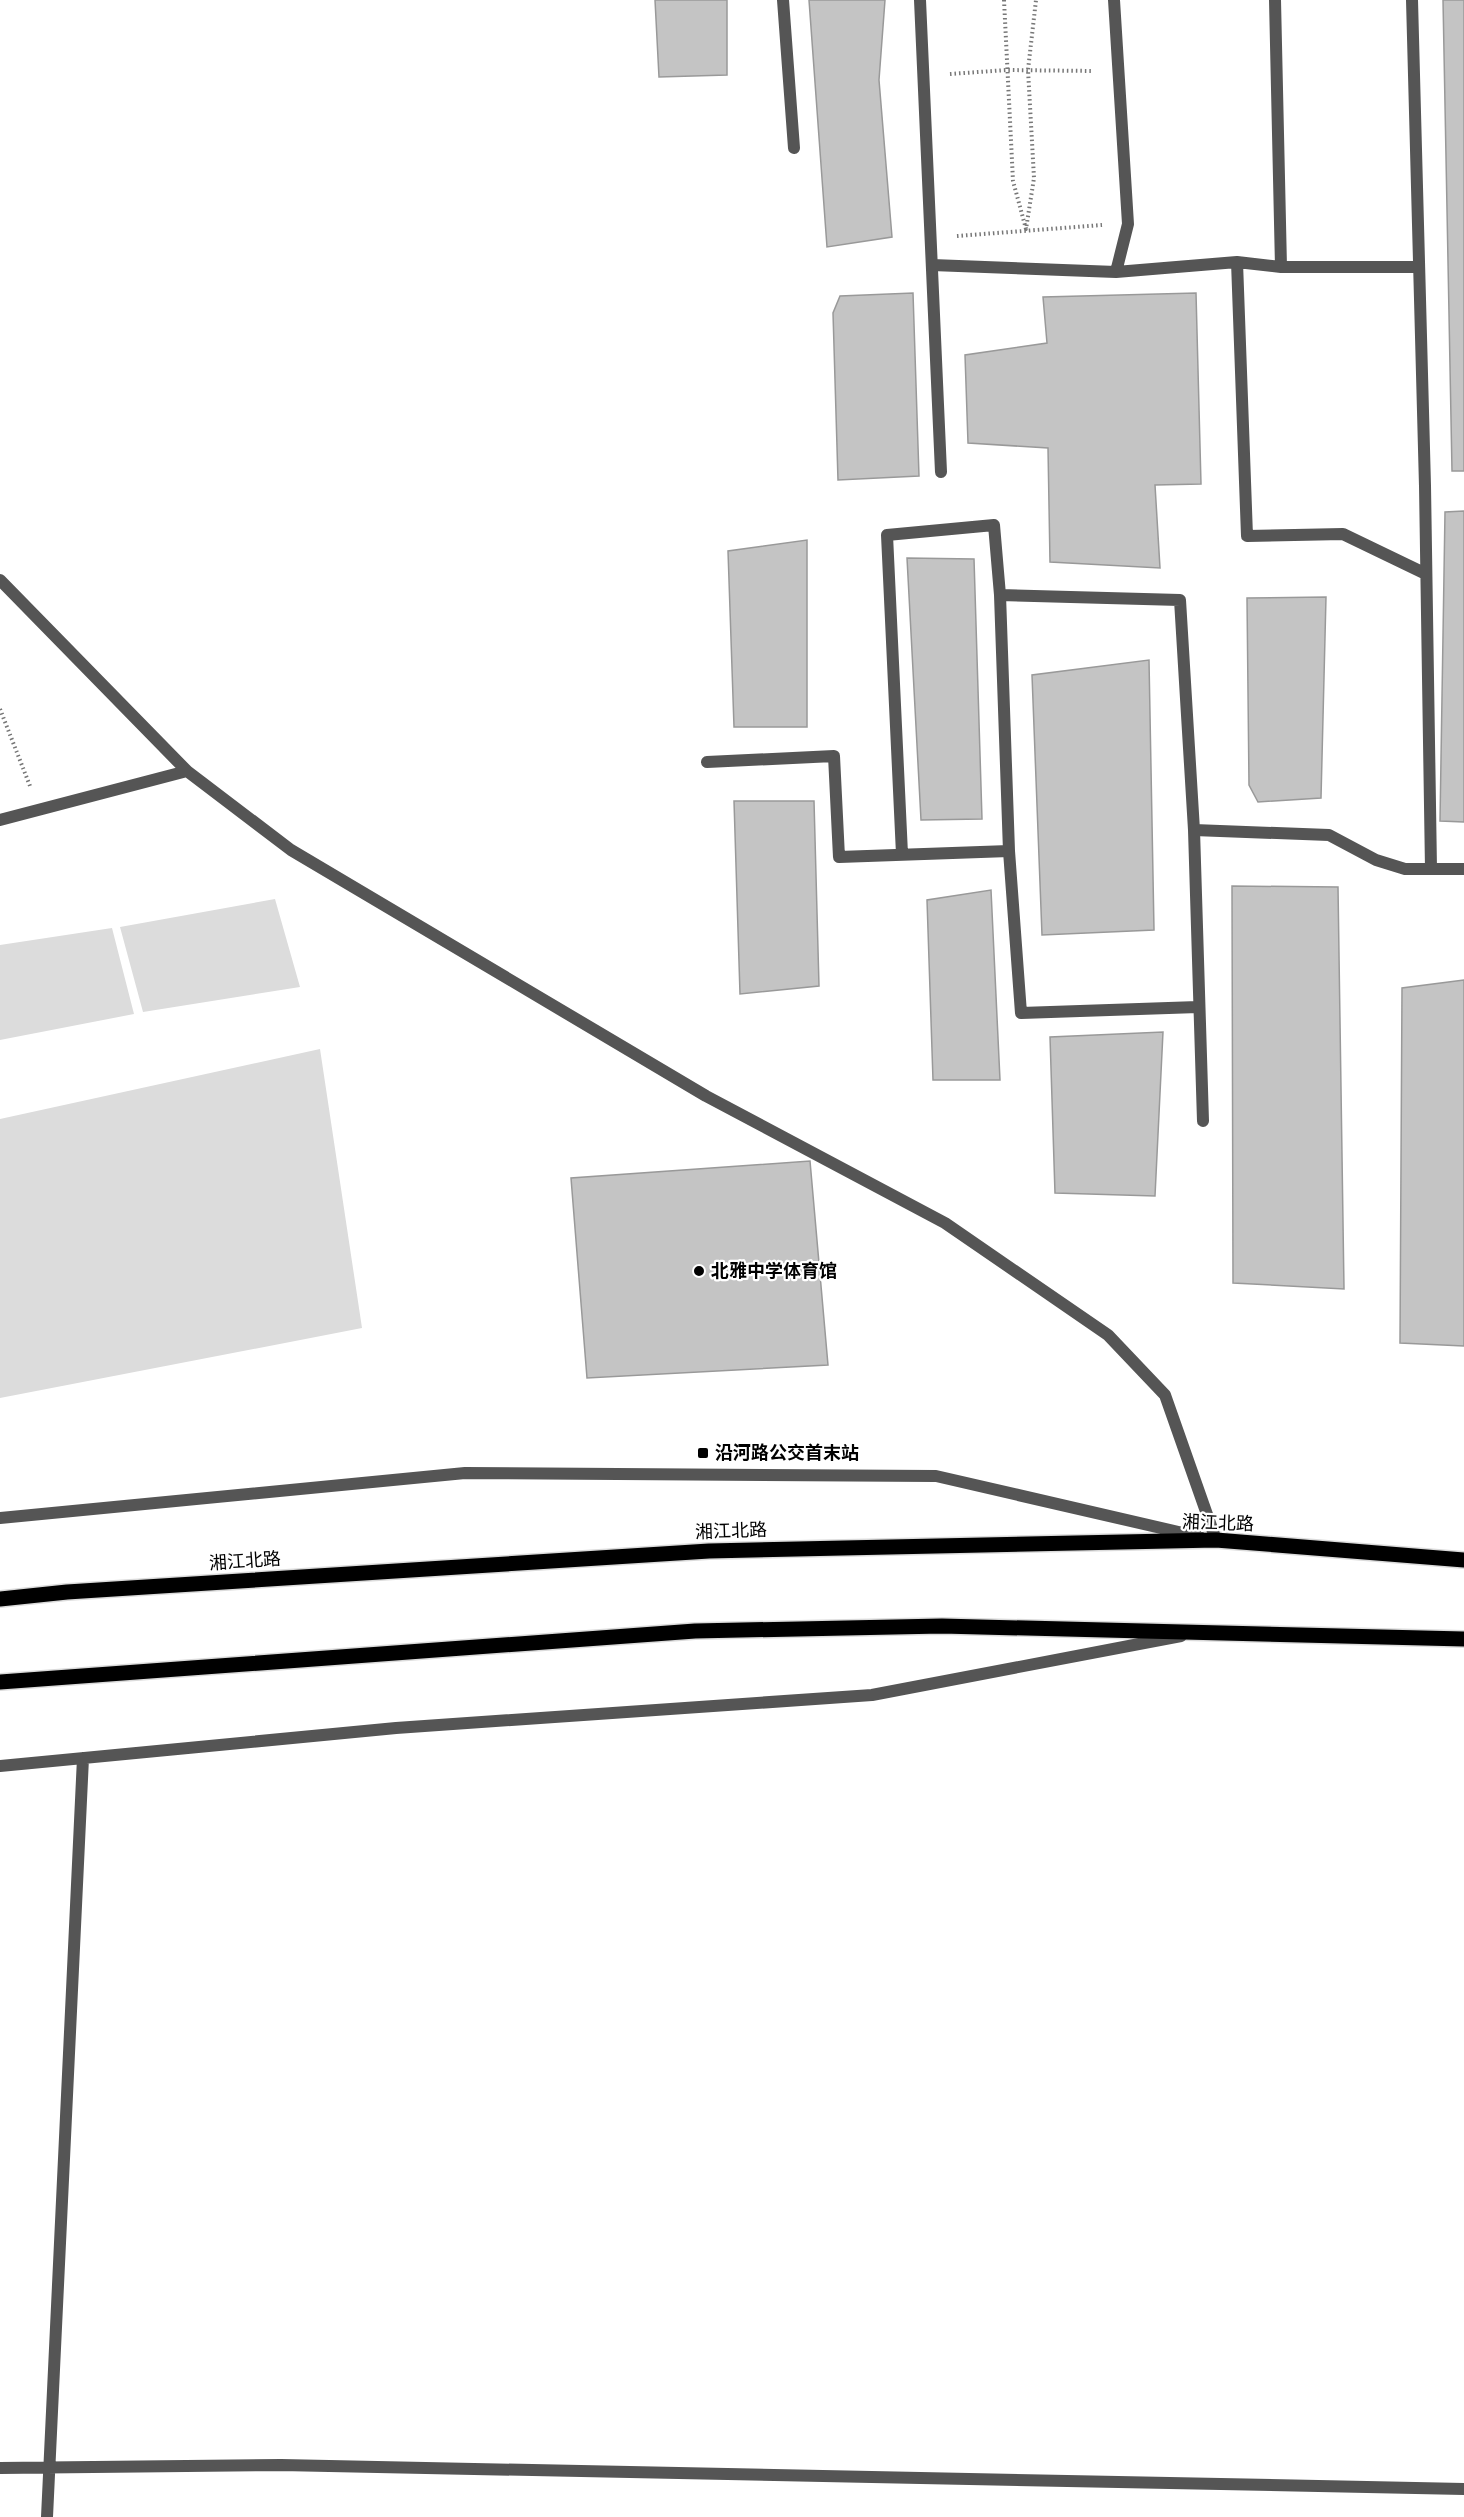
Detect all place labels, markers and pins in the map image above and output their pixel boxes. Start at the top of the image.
place label: 北雅中学体育馆 [711,1259,837,1283]
marker: 北雅中学体育馆 [692,1264,706,1278]
place label: 沿河路公交首末站 [715,1441,859,1465]
marker: 沿河路公交首末站 [696,1446,710,1460]

